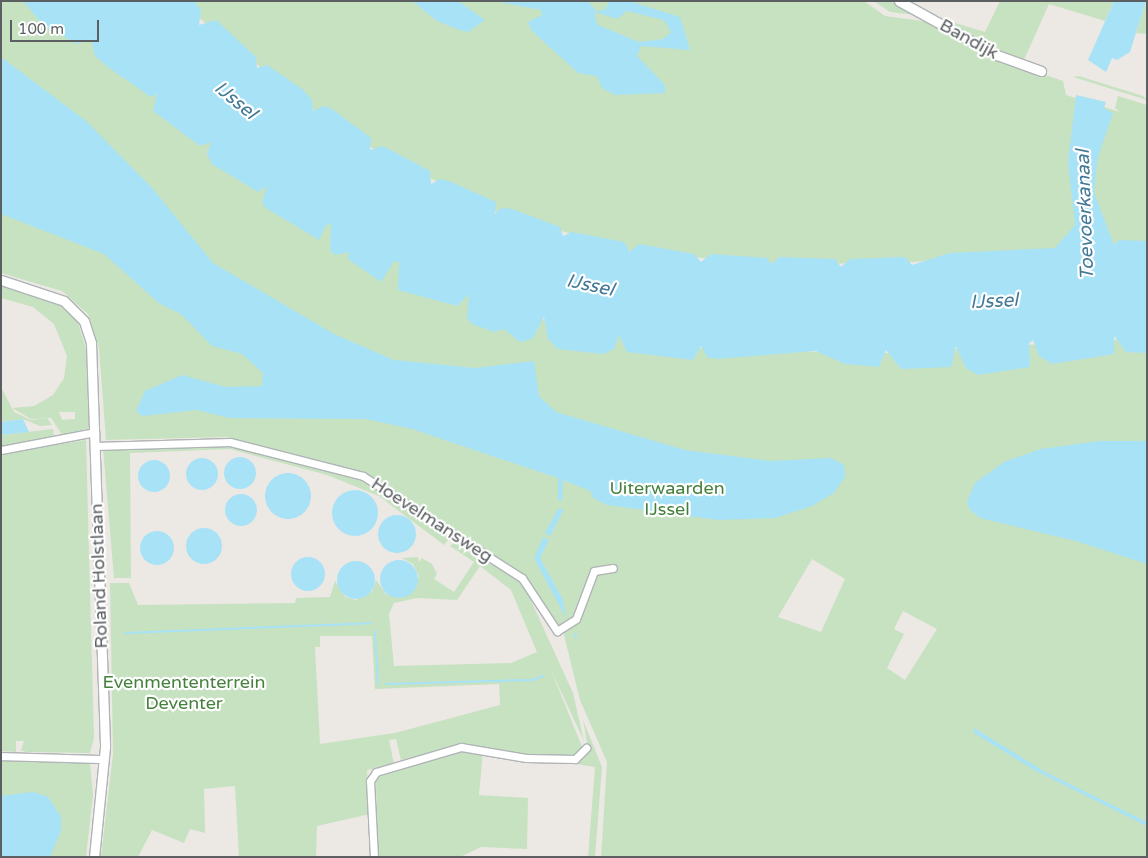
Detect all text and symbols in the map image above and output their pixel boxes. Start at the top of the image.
scale bar [12,10,101,42]
street label: Bandijk [936,14,1002,64]
text: 100 m [18,20,64,38]
water label: IJssel [209,77,261,125]
water label: Toevoerkanaal [1072,149,1100,281]
water label: IJssel [564,270,616,302]
water label: IJssel [969,289,1019,315]
street label: Hoevelmansweg [367,473,497,567]
park label: Uiterwaarden IJssel [609,478,725,520]
street label: Roland Holstlaan [86,503,112,649]
park label: Evenmententerrein Deventer [103,672,265,714]

